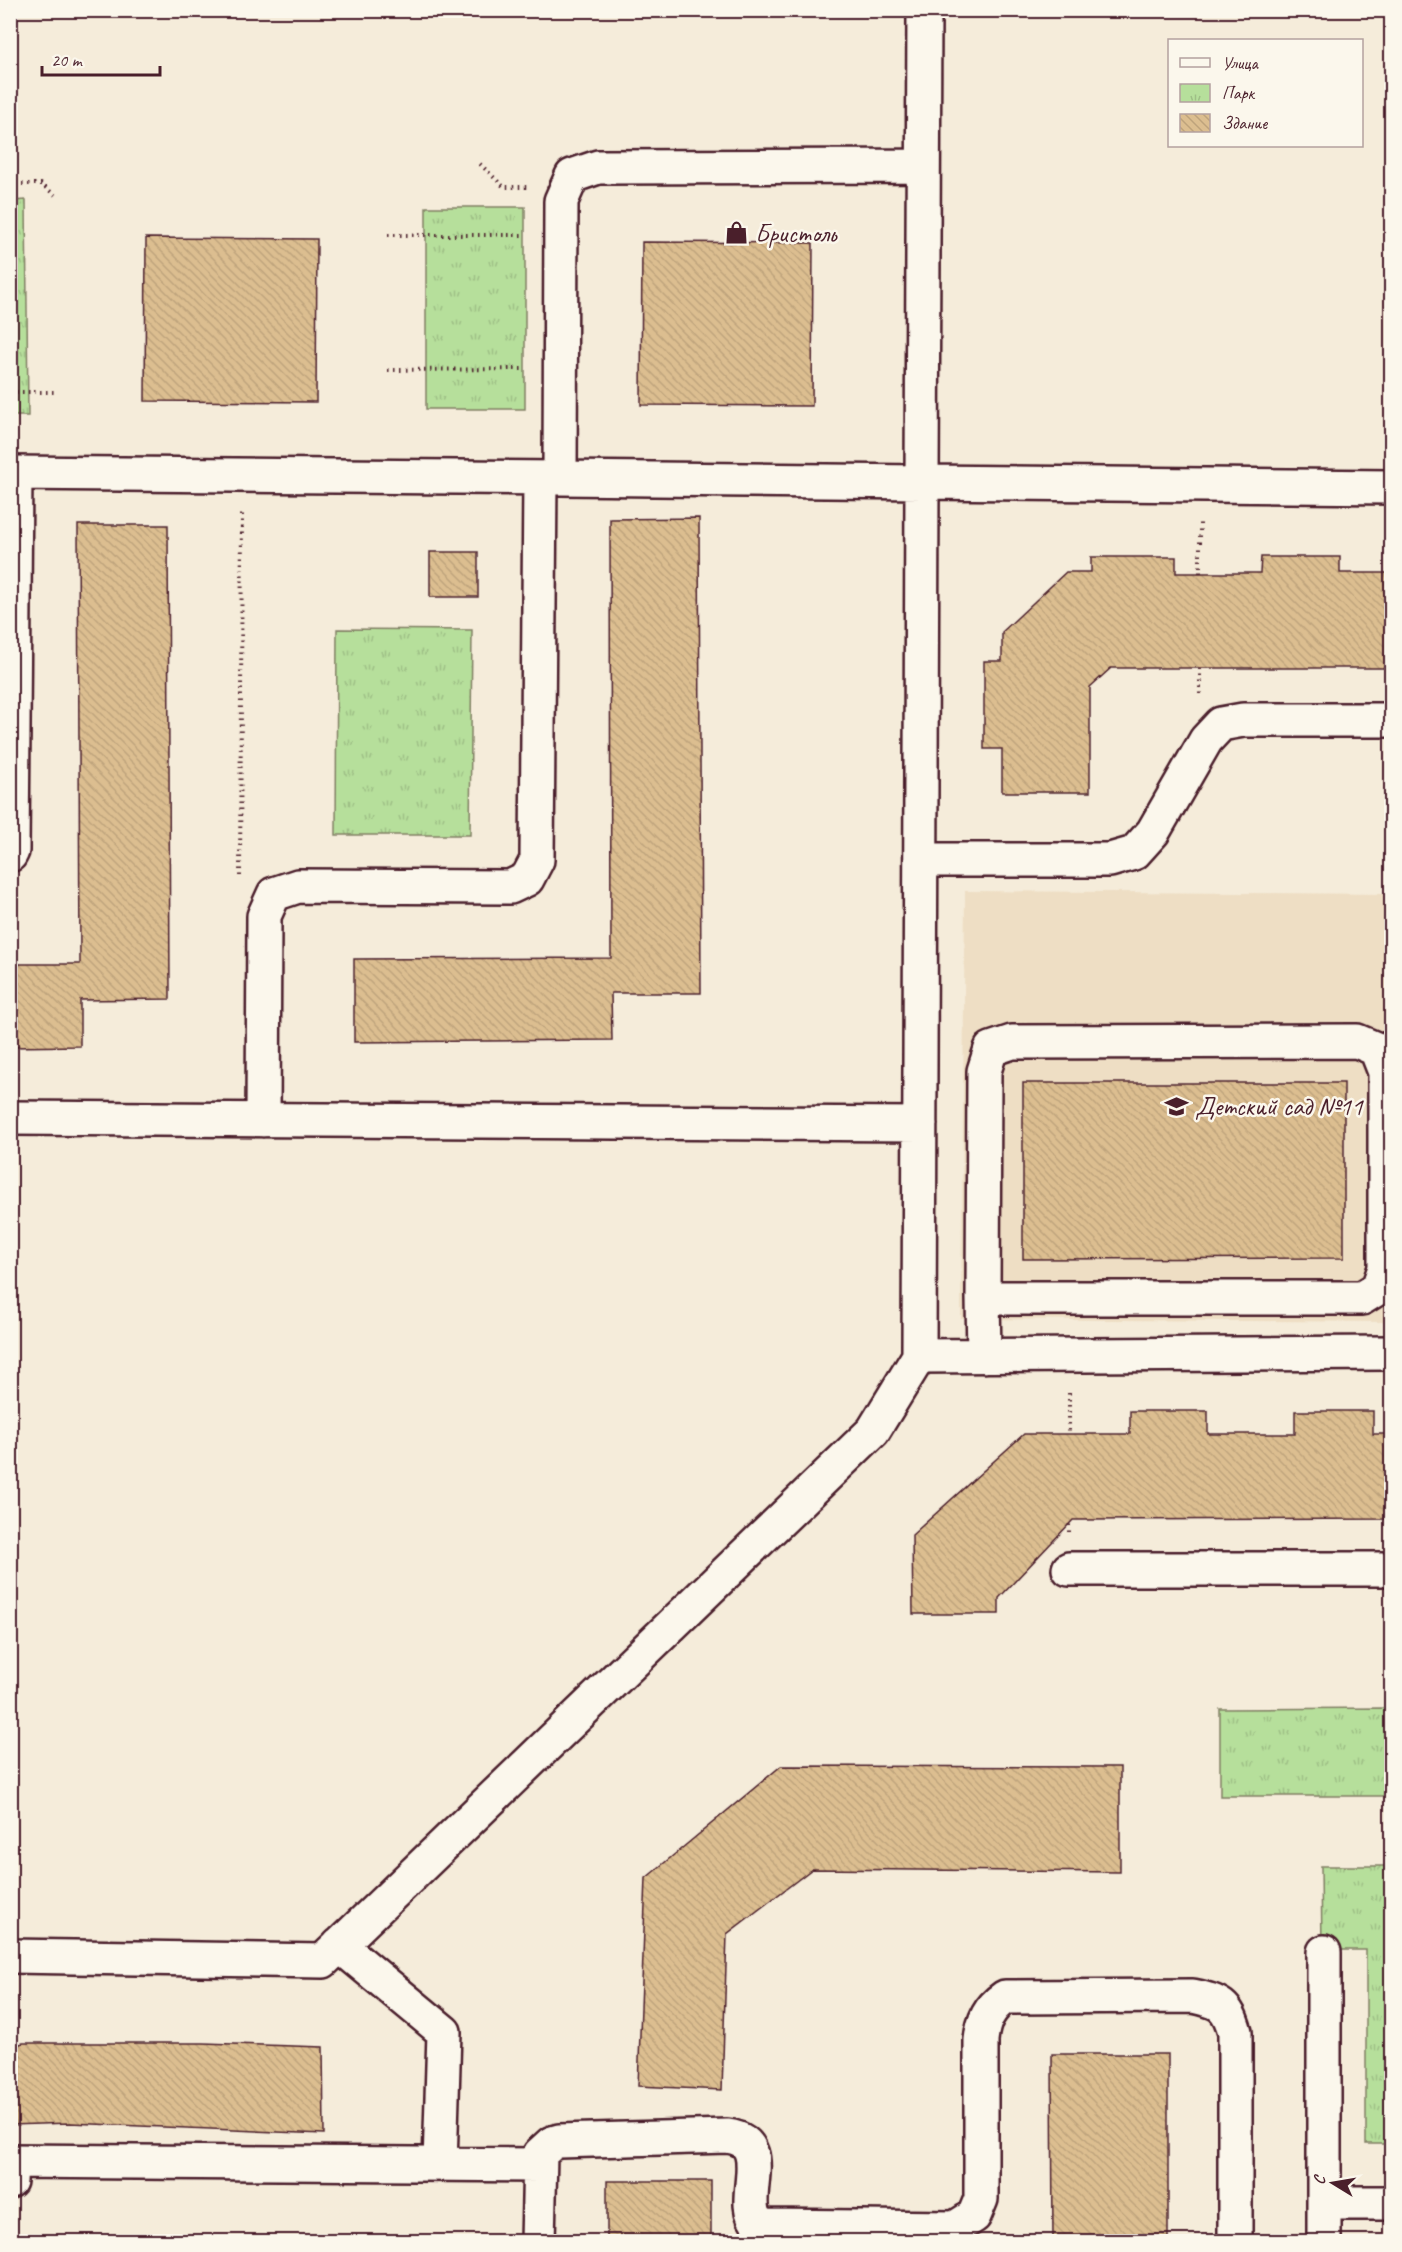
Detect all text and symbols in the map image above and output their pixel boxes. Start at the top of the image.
scale bar [42,39,160,77]
legend [1168,39,1363,147]
text: 20 m [51,49,84,71]
text: Улица [1222,52,1259,74]
text: Парк [1222,82,1256,104]
text: Здание [1222,112,1268,134]
place label: Бристоль [755,217,838,250]
shop icon: Бристоль [724,220,750,246]
place label: Детский сад №11 [1195,1090,1364,1123]
school or university icon: Детский сад №11 [1164,1093,1190,1119]
north arrow [1303,2153,1363,2213]
text: С [1309,2172,1330,2186]

